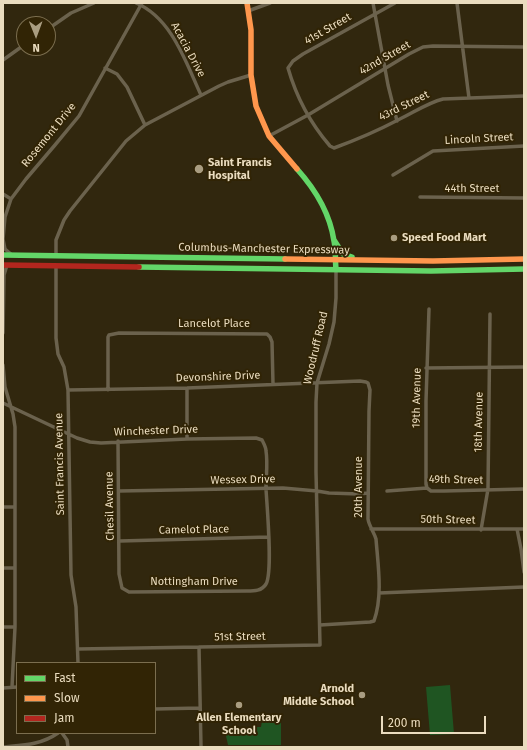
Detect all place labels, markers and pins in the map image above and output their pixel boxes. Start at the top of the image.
place label: Saint Francis Hospital [208,156,272,182]
marker: Saint Francis Hospital [193,163,205,175]
place label: Speed Food Mart [402,231,487,245]
marker: Speed Food Mart [389,233,399,243]
place label: Arnold Middle School [283,682,354,708]
marker: Arnold Middle School [357,690,367,700]
marker: Allen Elementary School [234,700,244,710]
place label: Allen Elementary School [197,711,281,737]

